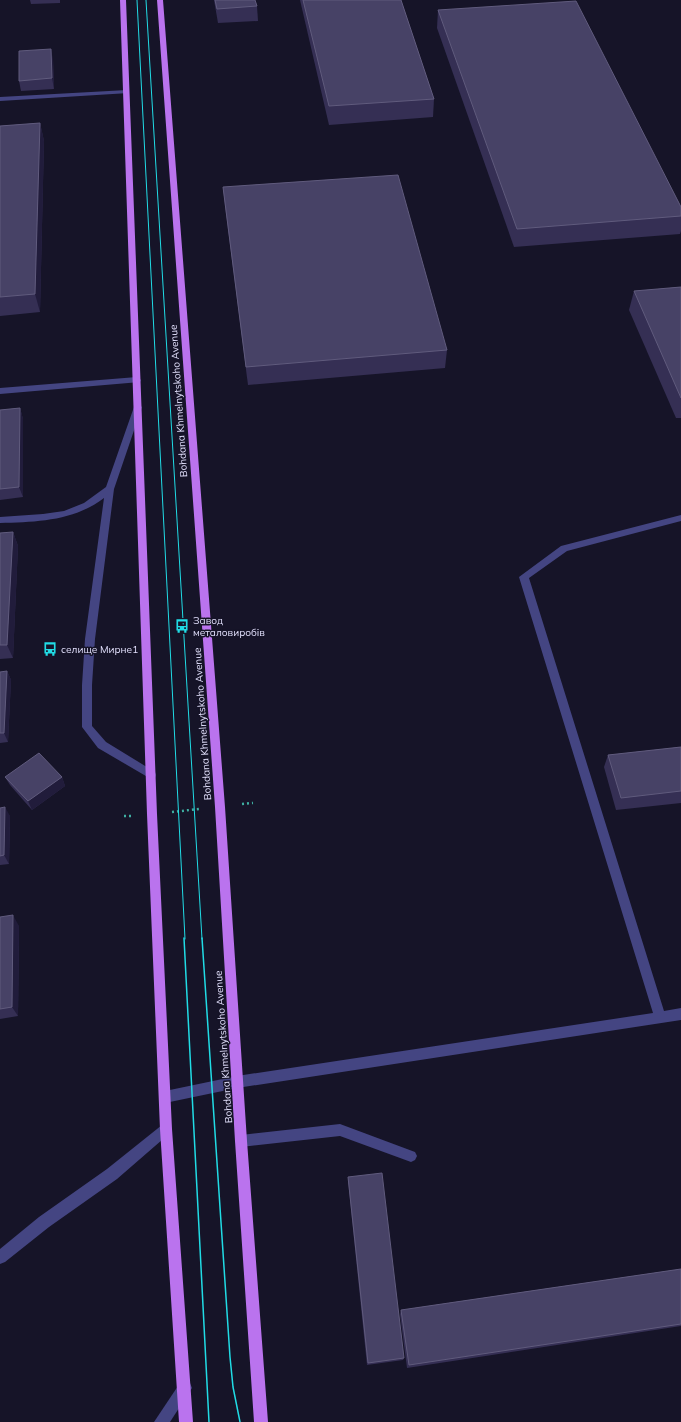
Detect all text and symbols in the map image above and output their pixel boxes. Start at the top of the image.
street label: Bohdana Khmelnytskoho Avenue [167,324,190,478]
place label: Завод металовиробів [193,614,265,639]
bus stop icon: Завод металовиробів [174,618,190,634]
bus stop icon: селище Мирне1 [42,641,58,657]
place label: селище Мирне1 [61,643,138,656]
street label: Bohdana Khmelnytskoho Avenue [191,647,214,801]
street label: Bohdana Khmelnytskoho Avenue [212,970,235,1124]

